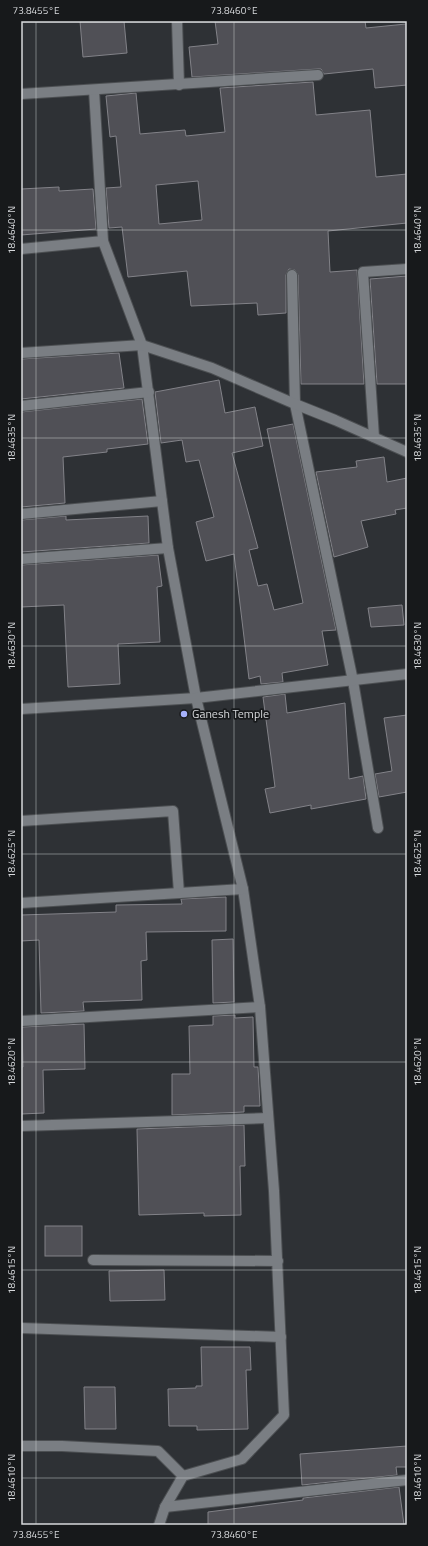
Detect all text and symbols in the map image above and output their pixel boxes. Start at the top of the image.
text: 73.8455°E [13,3,60,18]
text: 73.8460°E [211,3,258,18]
text: 18.4640°N [4,206,19,254]
text: 18.4640°N [410,206,425,254]
text: 18.4635°N [4,414,19,462]
text: 18.4635°N [410,414,425,462]
text: 18.4630°N [4,622,19,670]
text: 18.4630°N [410,622,425,670]
place label: Ganesh Temple [192,704,269,723]
marker: Ganesh Temple [179,709,189,719]
text: 18.4625°N [4,830,19,878]
text: 18.4625°N [410,830,425,878]
text: 18.4620°N [4,1038,19,1086]
text: 18.4620°N [410,1038,425,1086]
text: 18.4615°N [4,1246,19,1294]
text: 18.4615°N [410,1246,425,1294]
text: 18.4610°N [4,1454,19,1502]
text: 18.4610°N [410,1454,425,1502]
text: 73.8455°E [13,1527,60,1542]
text: 73.8460°E [211,1527,258,1542]

